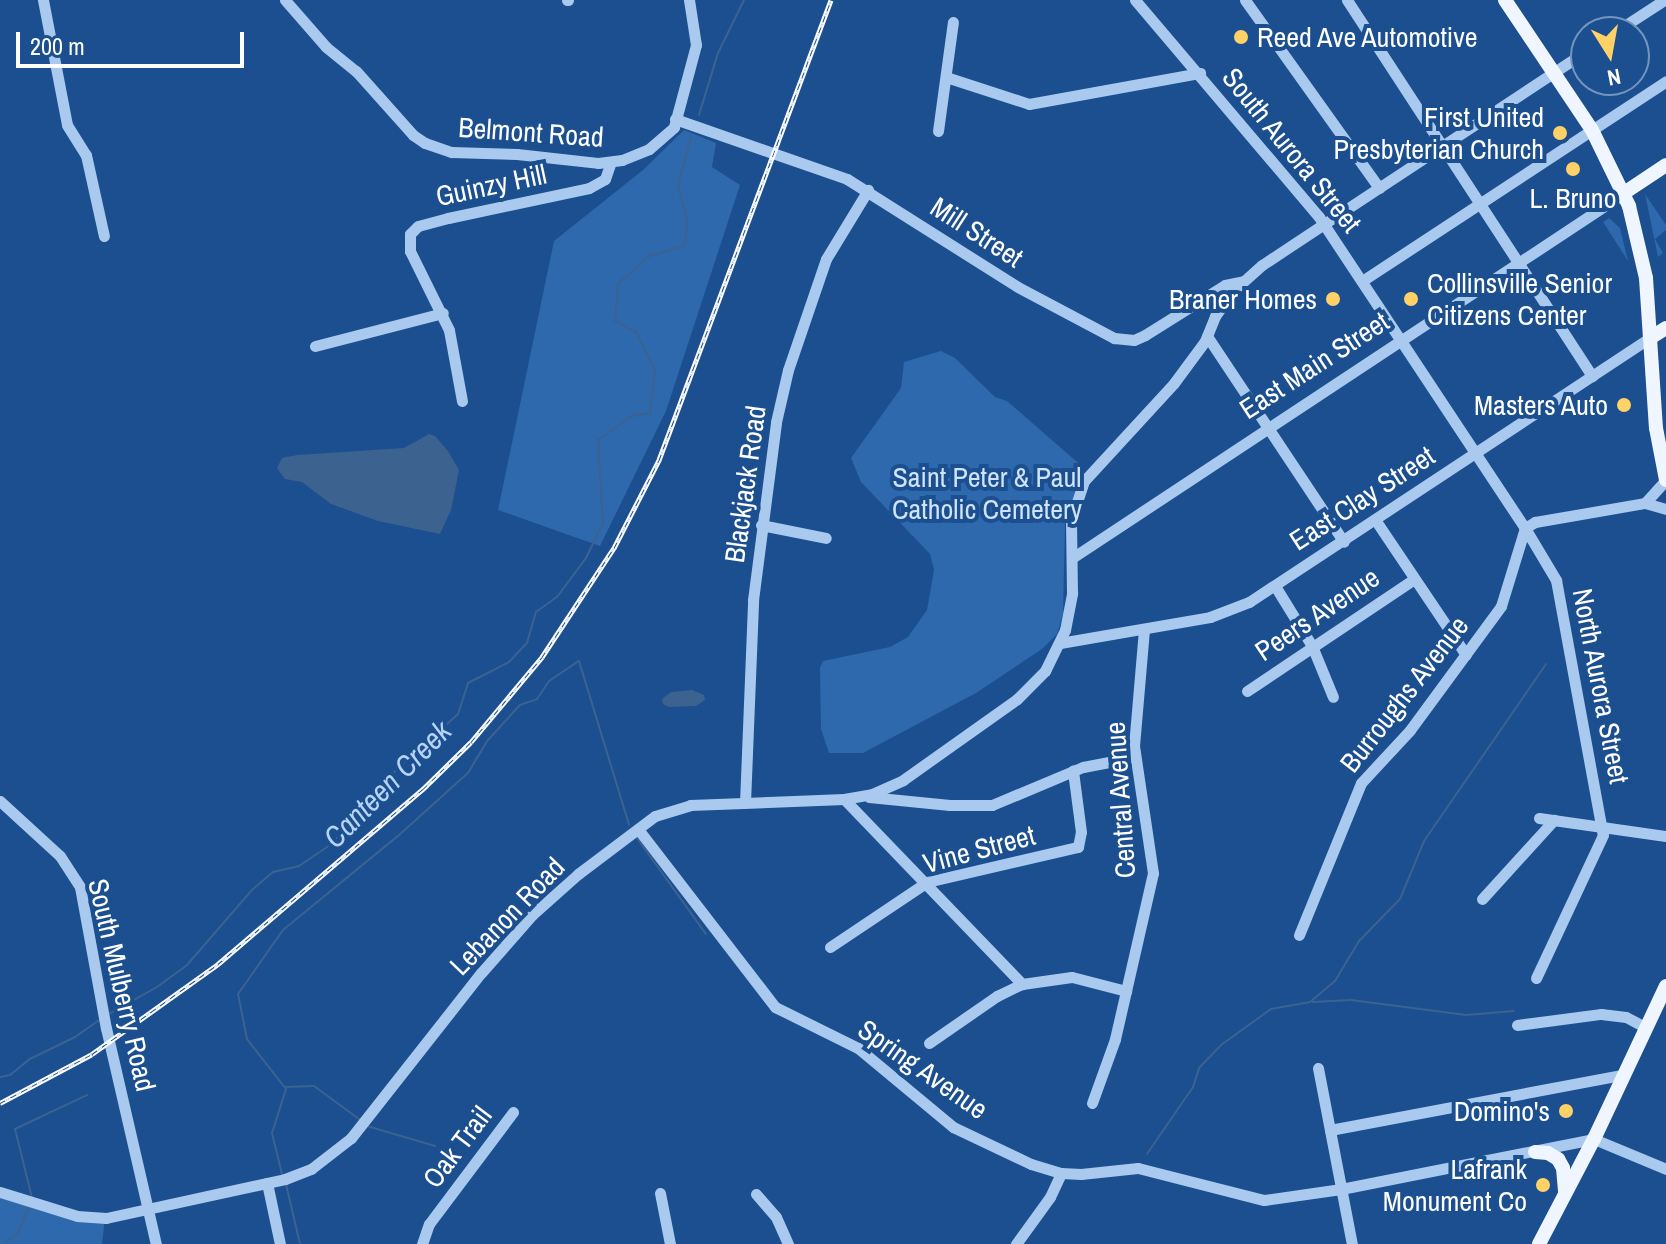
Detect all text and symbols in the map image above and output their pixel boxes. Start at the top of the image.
scale bar [20,16,248,66]
north arrow [1570,16,1650,96]
place label: Reed Ave Automotive [1257,20,1480,54]
marker: Reed Ave Automotive [1232,28,1250,46]
text: 200 m [30,30,85,62]
street label: South Aurora Street [1215,61,1369,239]
text: N [1605,62,1623,94]
place label: First United Presbyterian Church [1333,100,1544,166]
street label: Belmont Road [457,110,605,154]
marker: First United Presbyterian Church [1551,124,1569,142]
street label: Guinzy Hill [433,157,549,213]
marker: L. Bruno [1564,160,1582,178]
place label: L. Bruno [1530,181,1616,215]
street label: Mill Street [925,190,1029,274]
place label: Collinsville Senior Citizens Center [1427,266,1612,332]
place label: Braner Homes [1169,282,1317,316]
marker: Braner Homes [1324,290,1342,308]
marker: Collinsville Senior Citizens Center [1402,290,1420,308]
street label: East Main Street [1233,304,1395,426]
place label: Masters Auto [1473,388,1608,422]
marker: Masters Auto [1615,396,1633,414]
street label: Blackjack Road [717,403,773,565]
street label: East Clay Street [1283,439,1441,557]
park label: Saint Peter & Paul Catholic Cemetery [892,460,1082,526]
street label: Peers Avenue [1248,560,1386,668]
street label: North Aurora Street [1566,585,1636,787]
street label: Burroughs Avenue [1332,609,1476,779]
water label: Canteen Creek [316,713,458,855]
street label: Central Avenue [1098,720,1142,880]
street label: Vine Street [919,818,1039,880]
street label: Lebanon Road [443,850,571,982]
street label: South Mulberry Road [81,876,163,1094]
street label: Spring Avenue [851,1012,995,1126]
place label: Domino's [1454,1094,1550,1128]
street label: Oak Trail [415,1100,499,1194]
marker: Domino's [1557,1102,1575,1120]
place label: Lafrank Monument Co [1383,1152,1527,1218]
marker: Lafrank Monument Co [1534,1176,1552,1194]

